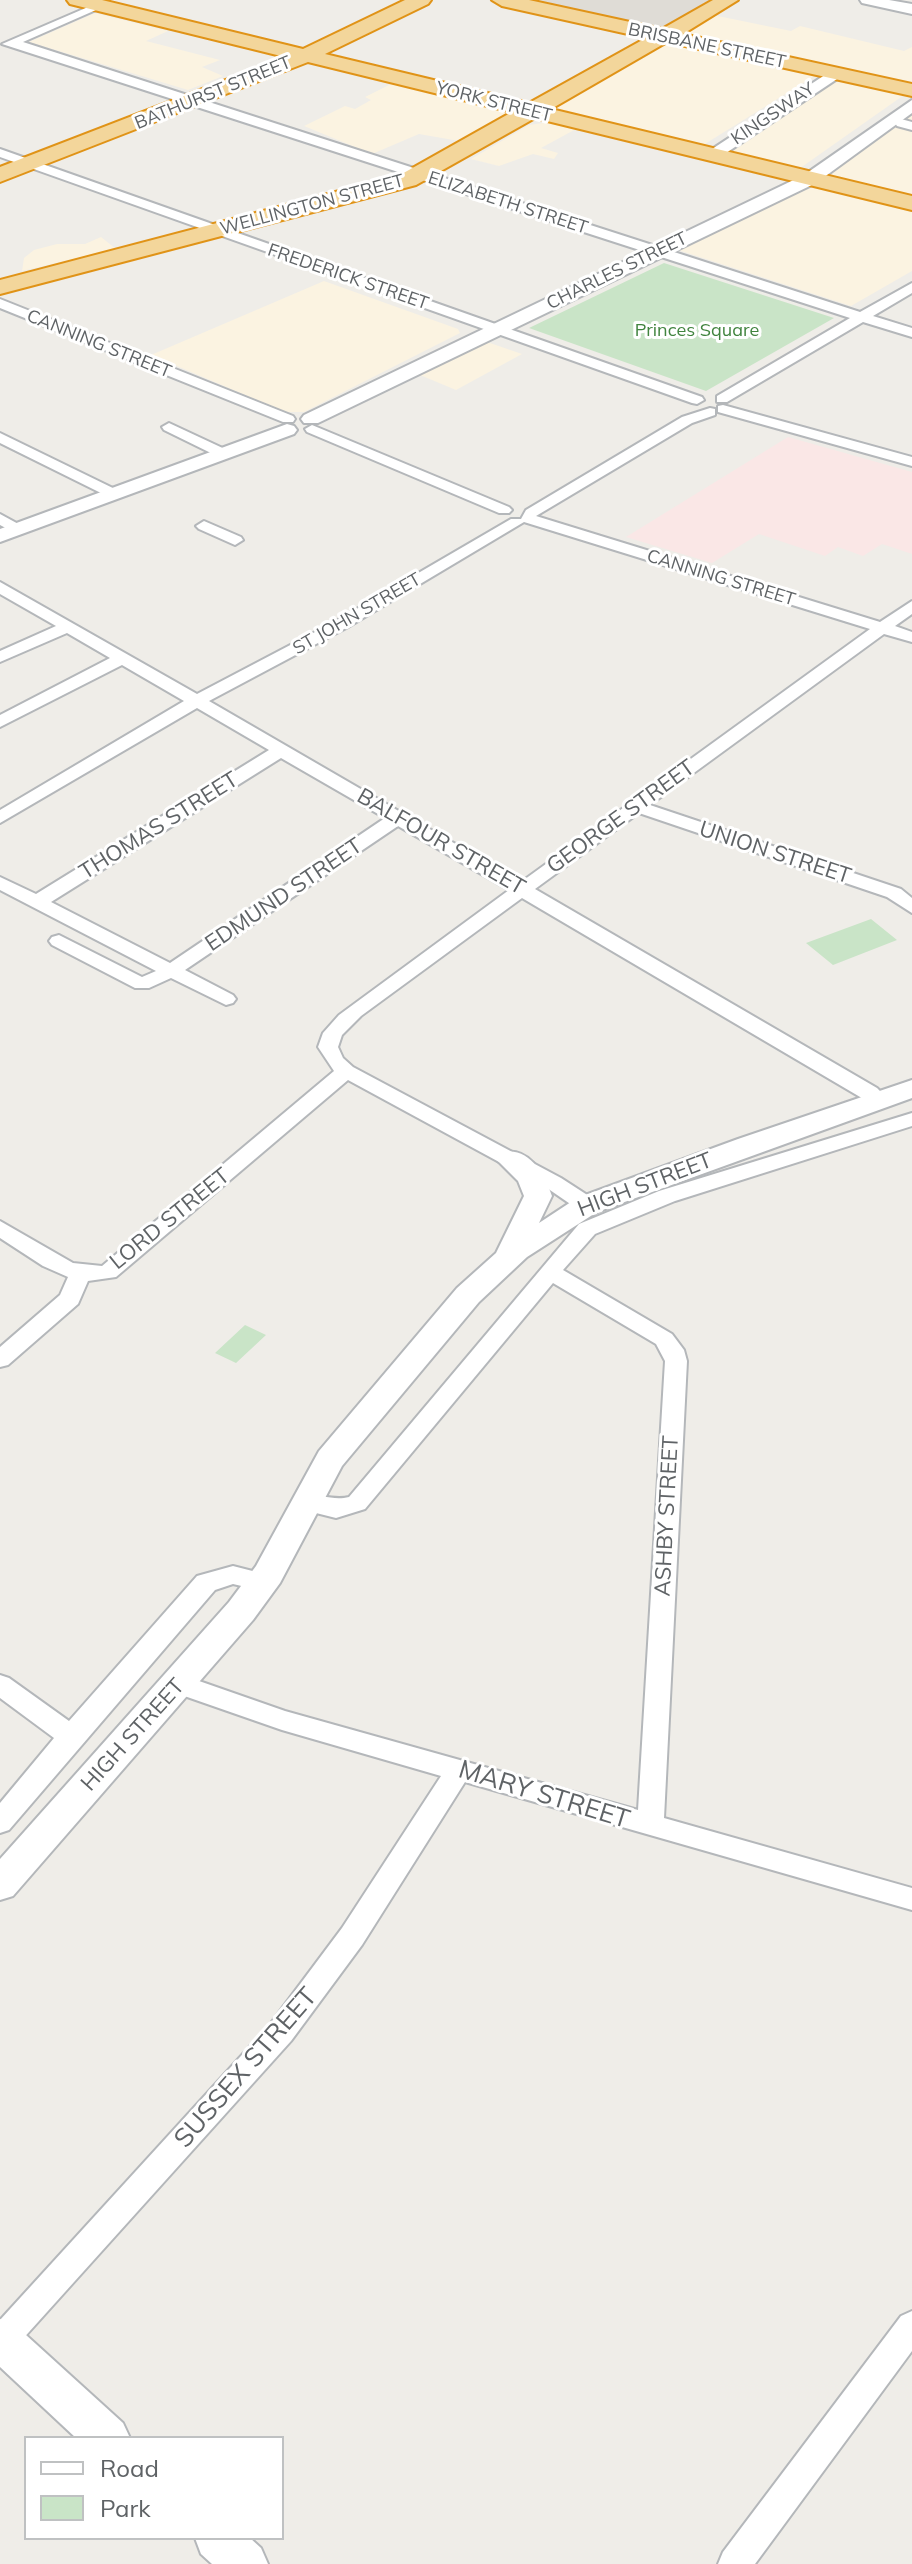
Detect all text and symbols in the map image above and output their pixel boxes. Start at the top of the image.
street label: BRISBANE STREET [626,19,788,73]
street label: BATHURST STREET [132,52,294,134]
street label: YORK STREET [434,77,554,127]
street label: KINGSWAY [727,78,819,150]
street label: ELIZABETH STREET [425,167,591,239]
street label: WELLINGTON STREET [218,170,406,240]
street label: CHARLES STREET [543,228,691,314]
street label: FREDERICK STREET [265,239,431,315]
street label: CANNING STREET [23,305,175,383]
park label: Princes Square [635,320,759,342]
street label: CANNING STREET [644,545,798,611]
street label: ST JOHN STREET [289,569,425,659]
street label: GEORGE STREET [542,754,700,880]
street label: THOMAS STREET [75,767,243,885]
street label: BALFOUR STREET [352,783,530,901]
street label: UNION STREET [696,816,854,890]
street label: EDMUND STREET [200,833,368,957]
street label: HIGH STREET [574,1147,716,1223]
street label: LORD STREET [105,1163,235,1275]
street label: ASHBY STREET [650,1435,684,1597]
street label: HIGH STREET [76,1673,190,1797]
street label: MARY STREET [455,1754,633,1836]
street label: SUSSEX STREET [168,1982,324,2154]
legend [24,2436,284,2540]
text: Road [100,2453,159,2483]
text: Park [100,2493,151,2523]

